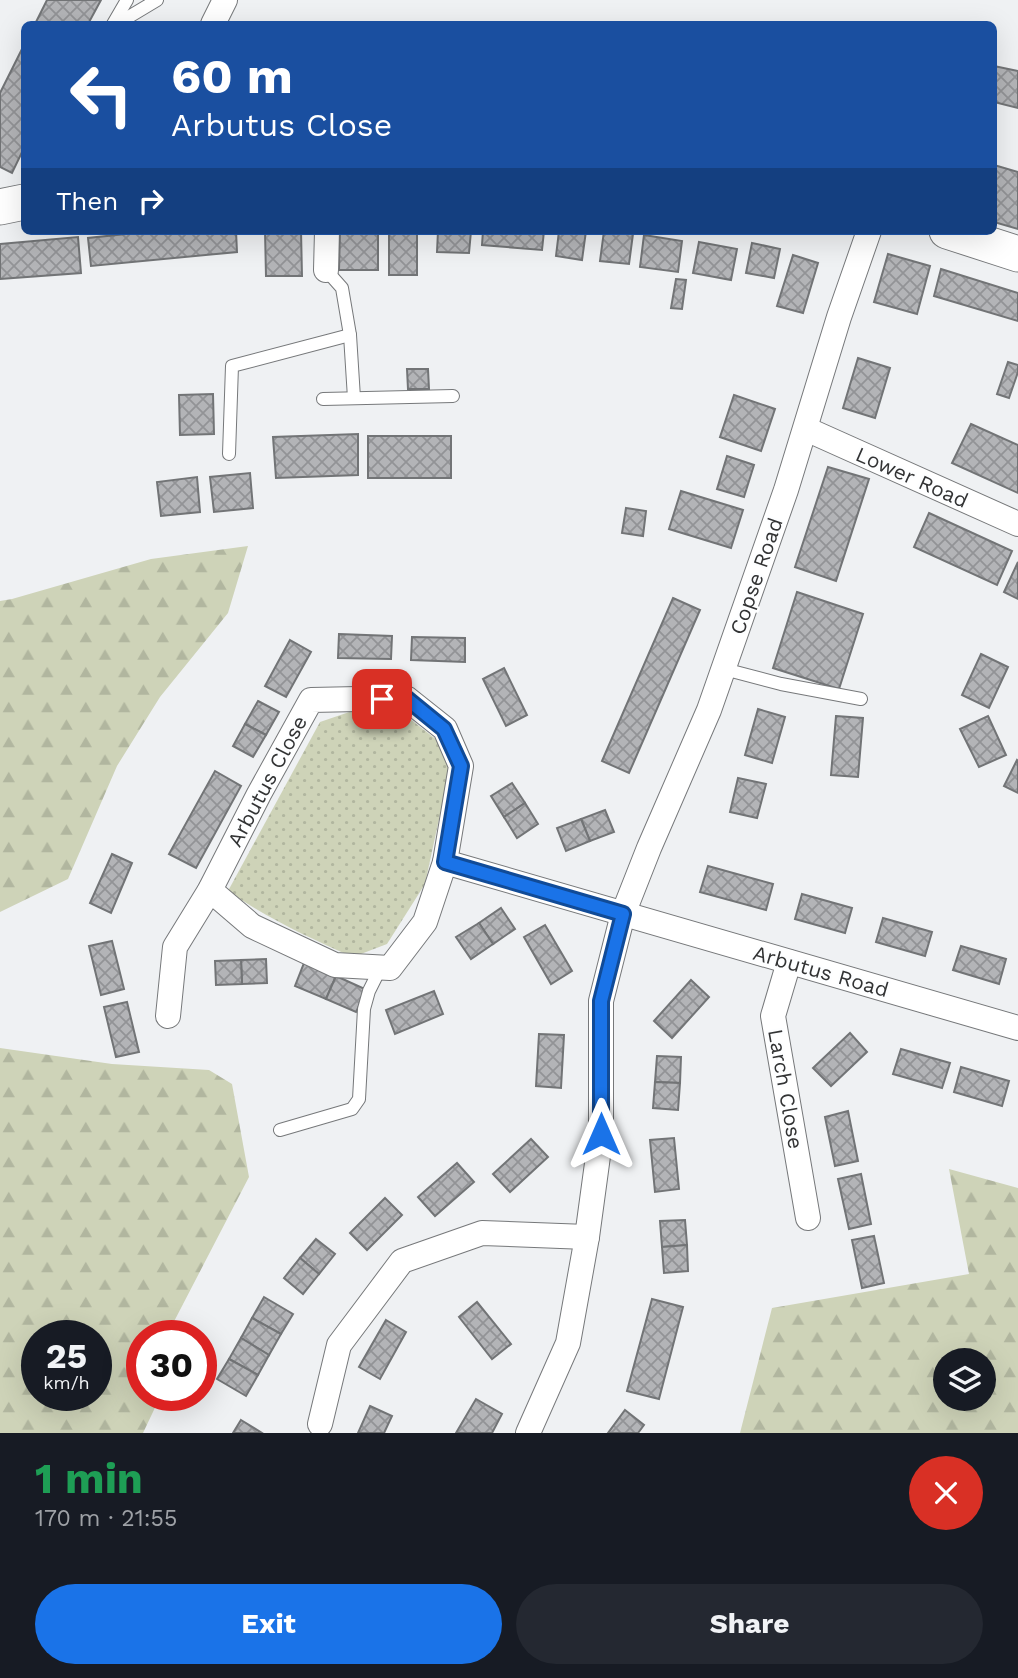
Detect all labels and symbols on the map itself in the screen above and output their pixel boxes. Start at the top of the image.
street label: Lower Road [852,441,972,513]
street label: Copse Road [724,514,788,638]
pin [352,669,412,729]
street label: Arbutus Close [222,711,312,851]
street label: Arbutus Road [750,940,892,1002]
street label: Larch Close [763,1027,809,1151]
position arrow [564,1097,638,1171]
speed limit sign: 30 [126,1320,217,1411]

